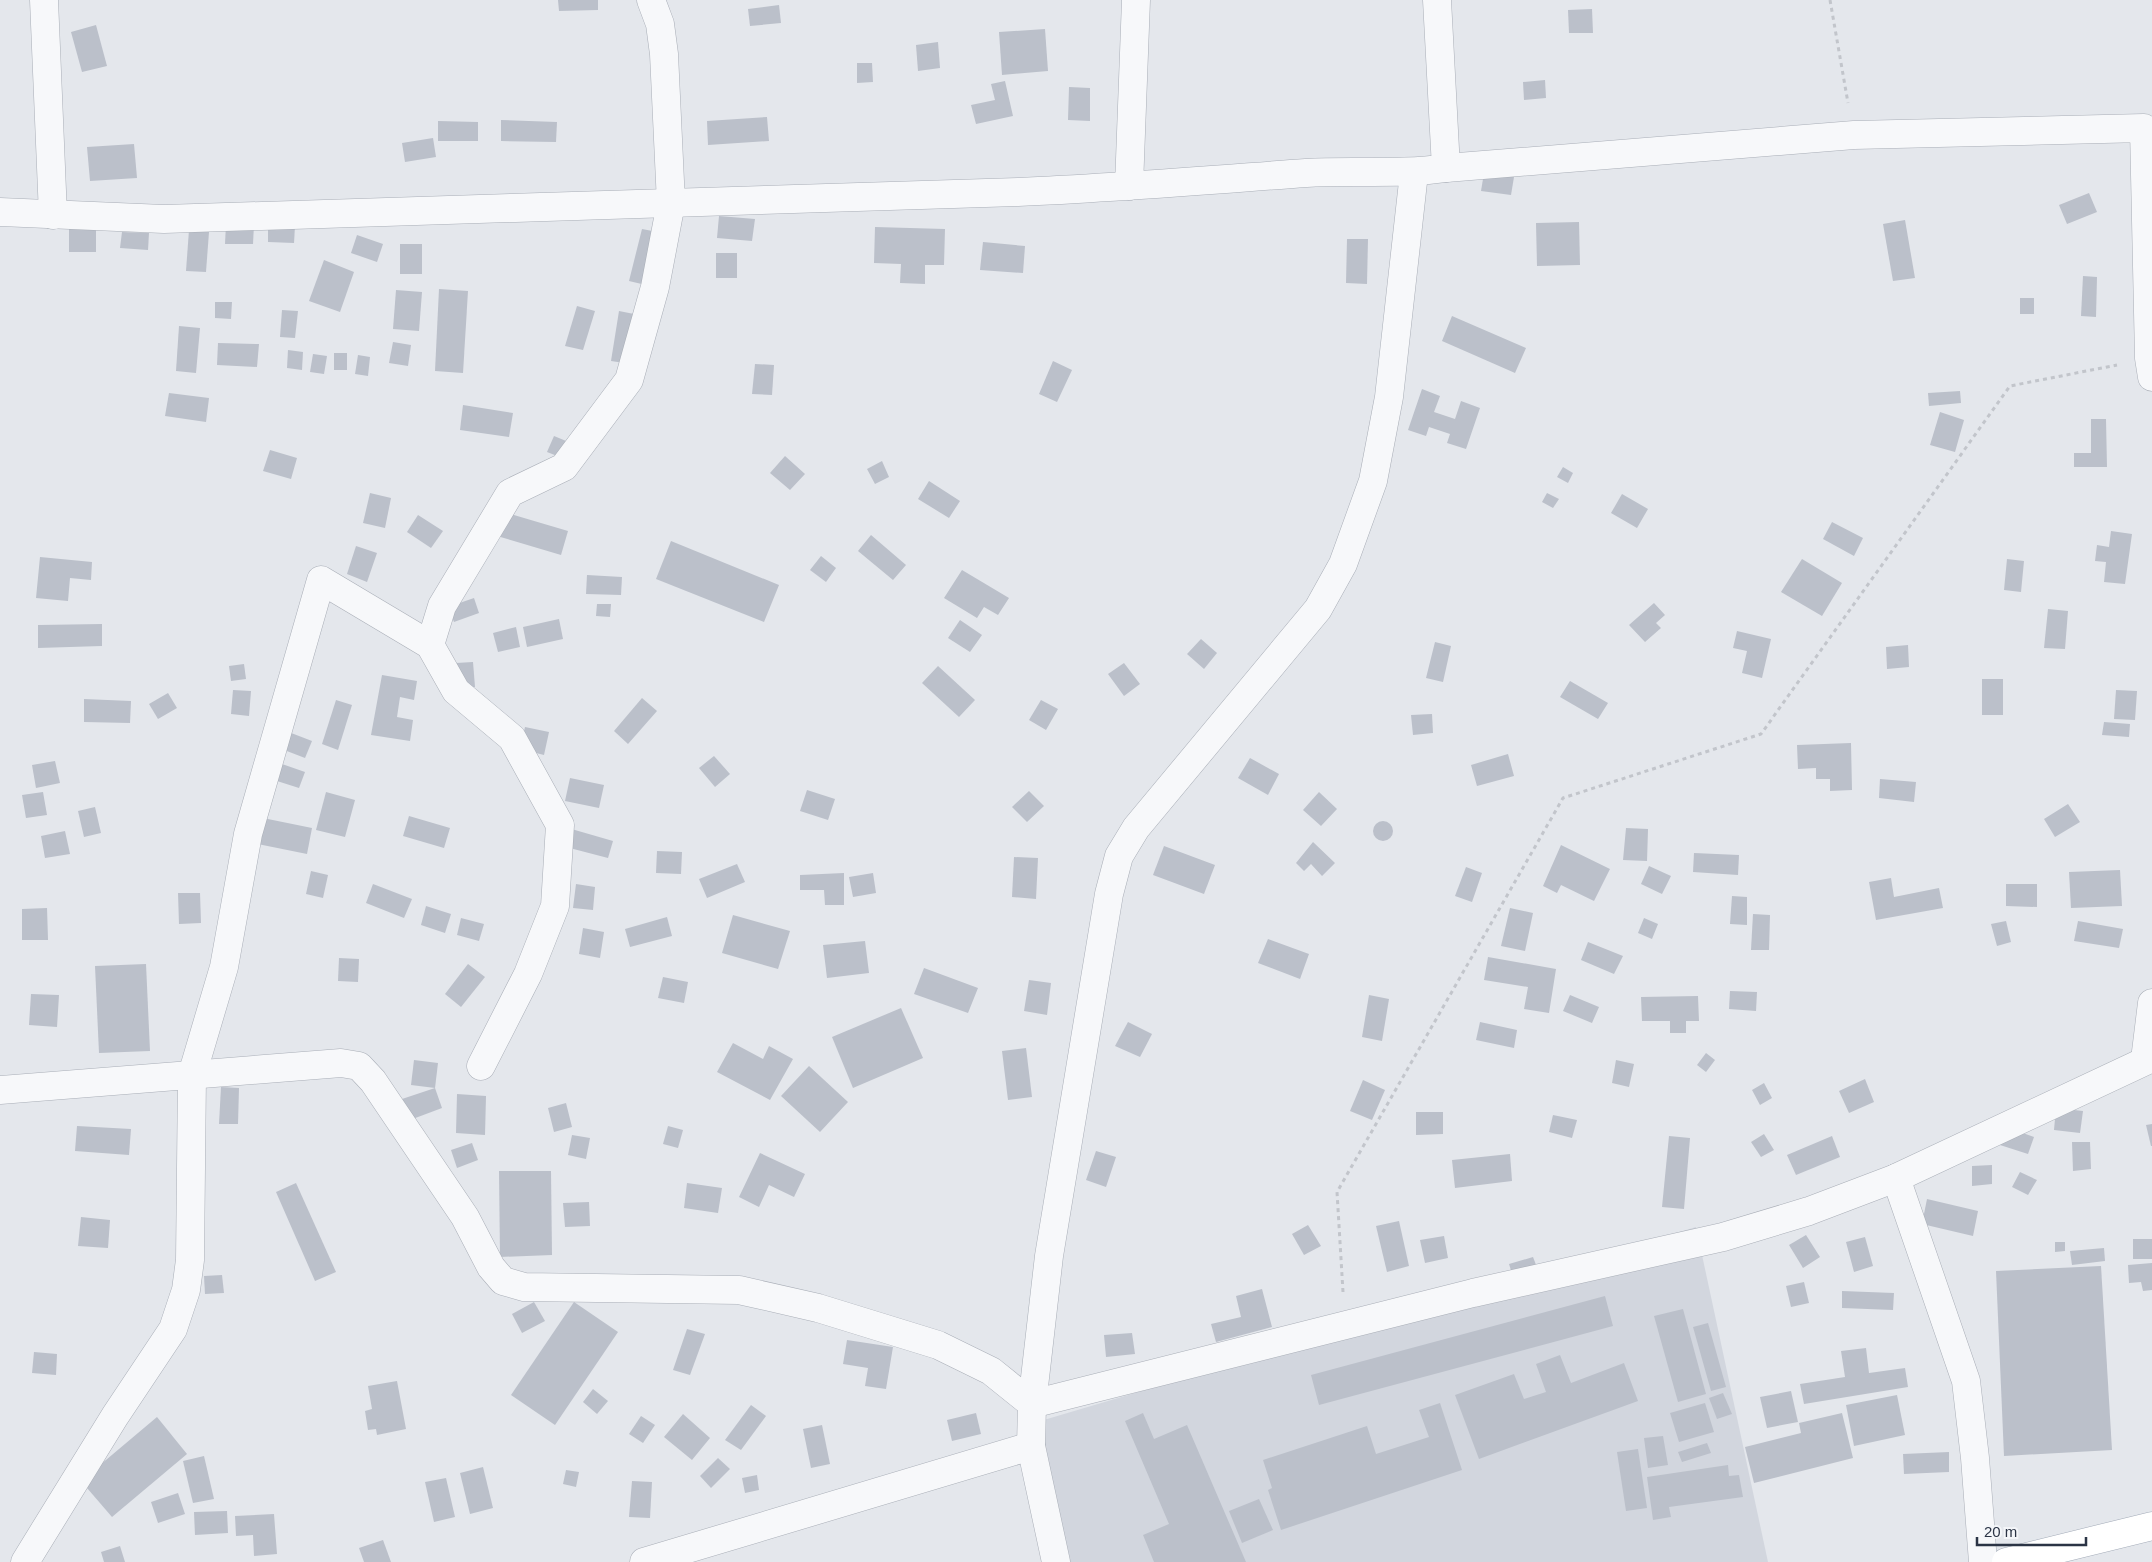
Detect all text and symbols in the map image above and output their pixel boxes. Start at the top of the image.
scale bar [1977,1514,2086,1546]
text: 20 m [1984,1523,2017,1540]

